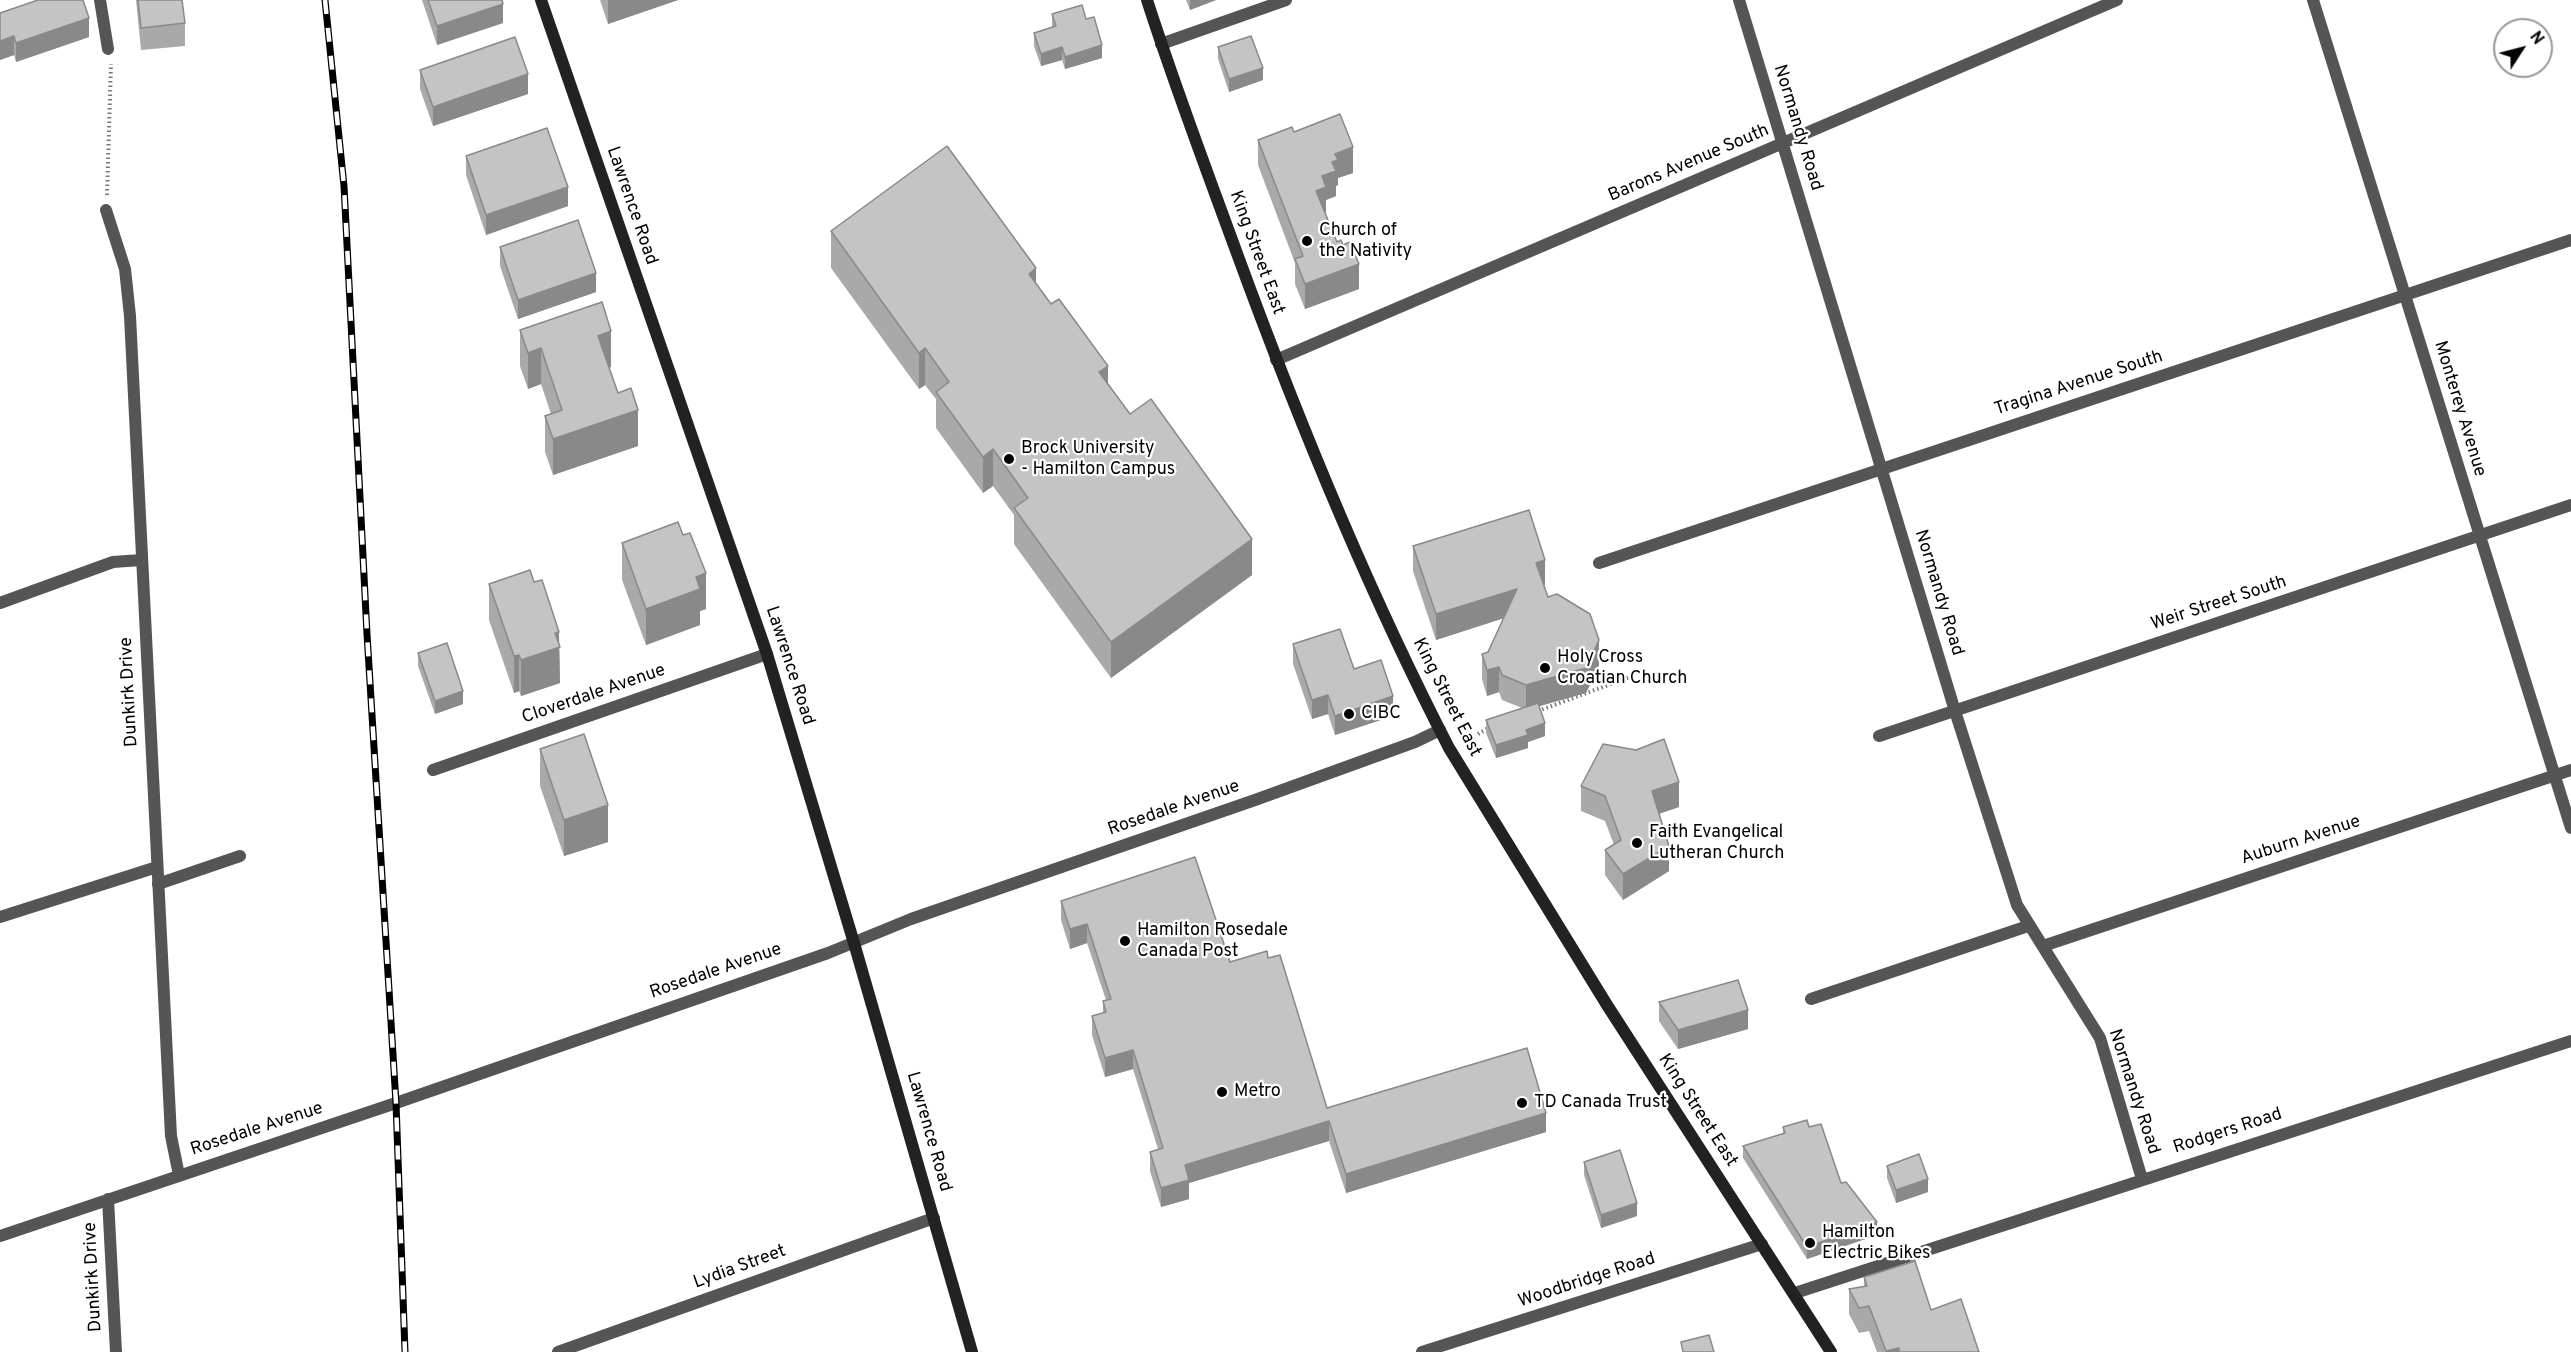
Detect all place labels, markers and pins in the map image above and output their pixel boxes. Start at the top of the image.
place label: Church of the Nativity [1319,220,1412,262]
marker: Church of the Nativity [1300,234,1314,248]
place label: Brock University - Hamilton Campus [1021,438,1175,480]
marker: Brock University - Hamilton Campus [1002,452,1016,466]
place label: Holy Cross Croatian Church [1557,647,1687,690]
marker: Holy Cross Croatian Church [1538,661,1552,675]
place label: CIBC [1361,703,1401,725]
marker: CIBC [1342,707,1356,721]
place label: Faith Evangelical Lutheran Church [1649,822,1784,864]
marker: Faith Evangelical Lutheran Church [1630,836,1644,850]
place label: Hamilton Rosedale Canada Post [1137,920,1288,962]
marker: Hamilton Rosedale Canada Post [1118,934,1132,948]
place label: Metro [1234,1081,1281,1103]
marker: Metro [1215,1085,1229,1099]
place label: TD Canada Trust [1534,1092,1667,1114]
marker: TD Canada Trust [1515,1096,1529,1110]
place label: Hamilton Electric Bikes [1822,1222,1930,1264]
marker: Hamilton Electric Bikes [1803,1236,1817,1250]

